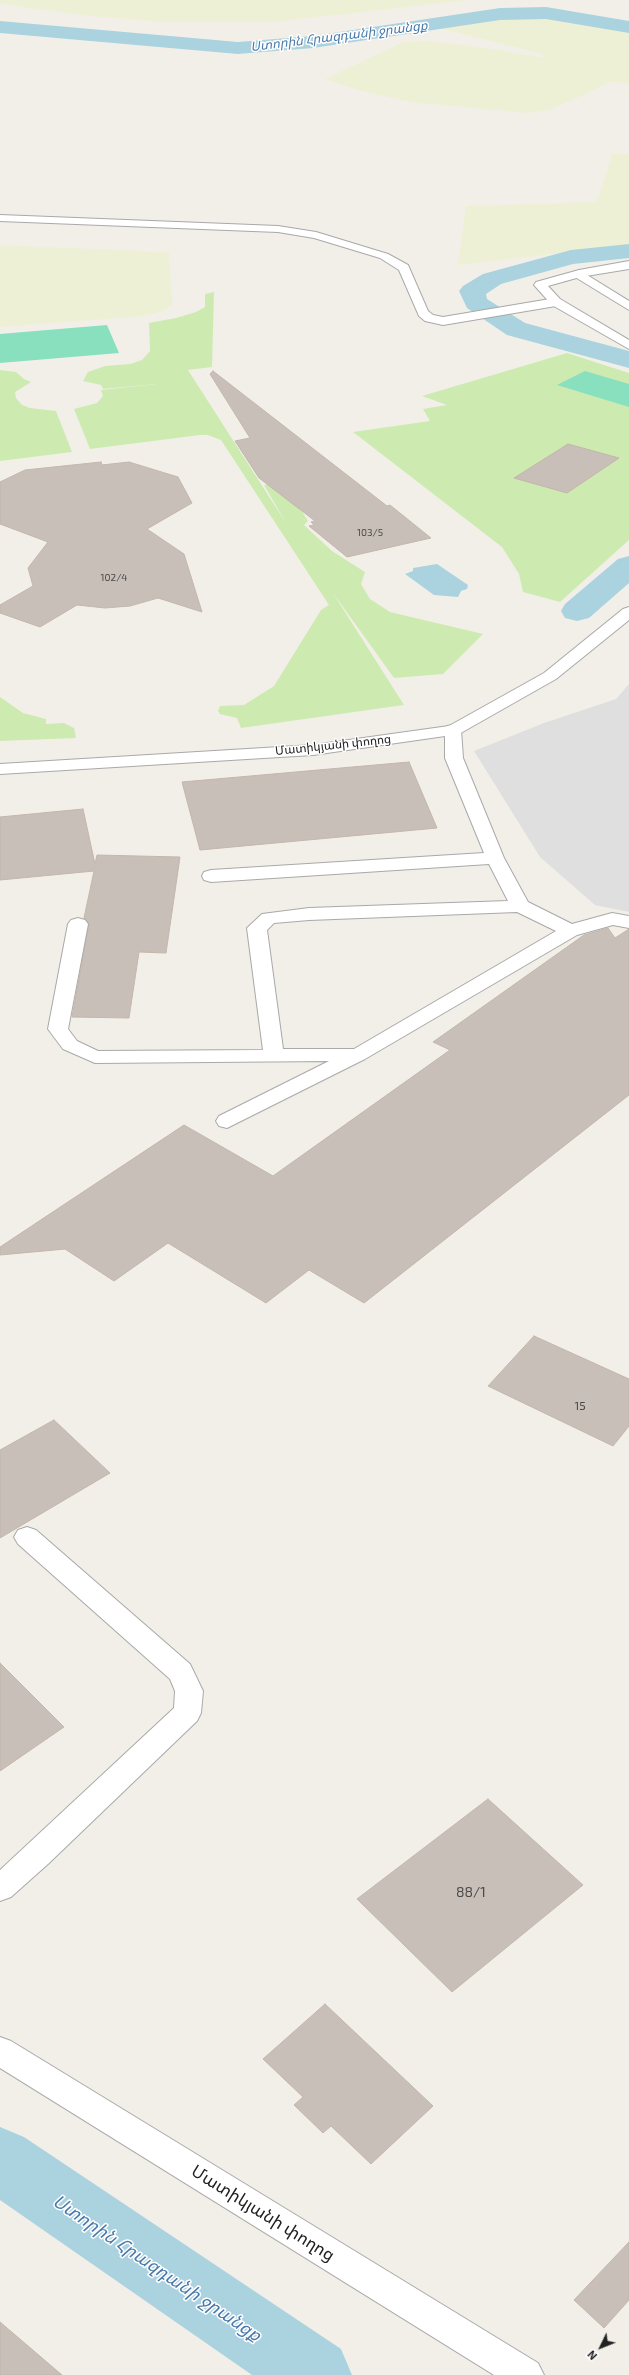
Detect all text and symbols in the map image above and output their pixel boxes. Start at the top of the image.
water label: Ստորին Հրազդանի ջրանցք [250,17,428,55]
house number: 103/5 [357,527,383,539]
house number: 102/4 [101,572,127,584]
street label: Մատիկյանի փողոց [274,732,392,758]
house number: 15 [574,1399,586,1413]
house number: 88/1 [456,1884,486,1900]
street label: Մատիկյանի փողոց [188,2161,338,2265]
water label: Ստորին Հրազդանի ջրանցք [49,2190,265,2346]
north arrow [581,2327,621,2367]
text: N [584,2348,599,2363]

